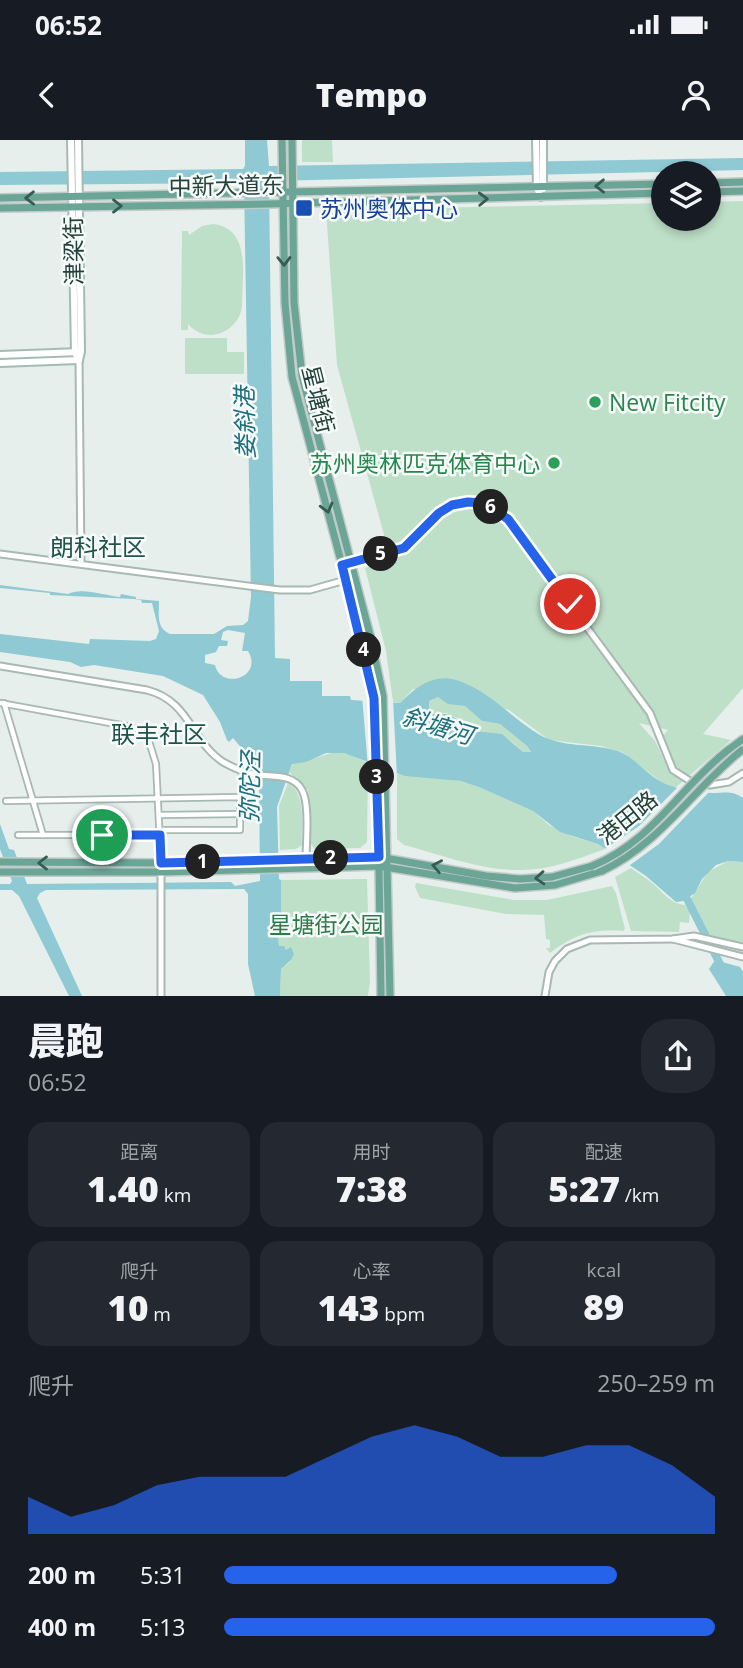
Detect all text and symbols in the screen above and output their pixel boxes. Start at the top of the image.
text: 06:52 [35,7,102,43]
text: Tempo [316,73,427,116]
icon: back [28,76,66,114]
icon: person [677,76,715,114]
map controls [651,161,721,231]
button: layers [651,161,721,231]
street label: 中新大道东 [168,168,284,202]
one-way arrow [594,178,605,194]
one-way arrow [24,190,35,205]
place label: 苏州奥体中心 [320,192,458,224]
one-way arrow [478,192,489,207]
one-way arrow [112,198,123,213]
marker: 苏州奥体中心 [294,198,314,218]
street label: 津梁街 [56,216,90,286]
one-way arrow [276,256,292,267]
street label: 星塘街 [295,362,343,436]
water label: 娄斜港 [227,384,261,459]
place label: New Fitcity [609,386,726,418]
marker: New Fitcity [587,394,603,410]
place label: 苏州奥林匹克体育中心 [310,447,540,479]
marker: 苏州奥林匹克体育中心 [546,455,562,471]
pin: 6 [474,490,508,524]
text: 6 [485,493,496,519]
one-way arrow [319,502,334,514]
district label: 朗科社区 [50,530,146,563]
pin: 5 [364,536,398,572]
text: 5 [375,540,386,566]
pin [540,574,600,634]
icon: check [551,585,589,623]
pin: 4 [346,632,382,668]
text: 4 [358,636,369,662]
water label: 斜塘河 [399,699,481,752]
district label: 联丰社区 [111,717,207,750]
water label: 弥陀泾 [232,749,266,823]
pin: 3 [360,760,394,794]
text: 3 [371,763,382,789]
street label: 港田路 [590,783,664,851]
pin [72,805,132,865]
icon: arrive [83,816,121,854]
pin: 2 [314,840,348,876]
pin: 1 [186,844,220,880]
text: 2 [325,844,336,870]
text: 1 [197,848,208,874]
one-way arrow [37,855,48,871]
one-way arrow [431,860,443,875]
one-way arrow [534,870,545,885]
park label: 星塘街公园 [269,908,384,940]
text: 晨跑 [28,1014,104,1066]
button: share [641,1019,715,1093]
text: 06:52 [28,1066,87,1098]
text: 距离 [120,1139,158,1165]
text: 用时 [352,1139,391,1165]
text: 配速 [585,1139,623,1165]
text: 1.40 [87,1165,159,1212]
text: 7:38 [336,1165,407,1212]
text: 5:27 [548,1165,620,1212]
text: km [159,1182,191,1208]
text: /km [620,1182,659,1208]
text: kcal [587,1257,621,1283]
text: 爬升 [120,1258,158,1284]
text: 心率 [352,1258,391,1284]
text: 89 [583,1283,624,1330]
text: 10 [107,1284,148,1331]
text: 143 [318,1284,379,1331]
text: m [148,1301,171,1327]
text: bpm [379,1301,425,1327]
text: 250–259 m [597,1367,715,1399]
text: 爬升 [28,1369,74,1401]
text: 200 m [28,1559,96,1591]
text: 5:31 [140,1559,186,1591]
text: 400 m [28,1611,96,1643]
text: 5:13 [140,1611,186,1643]

